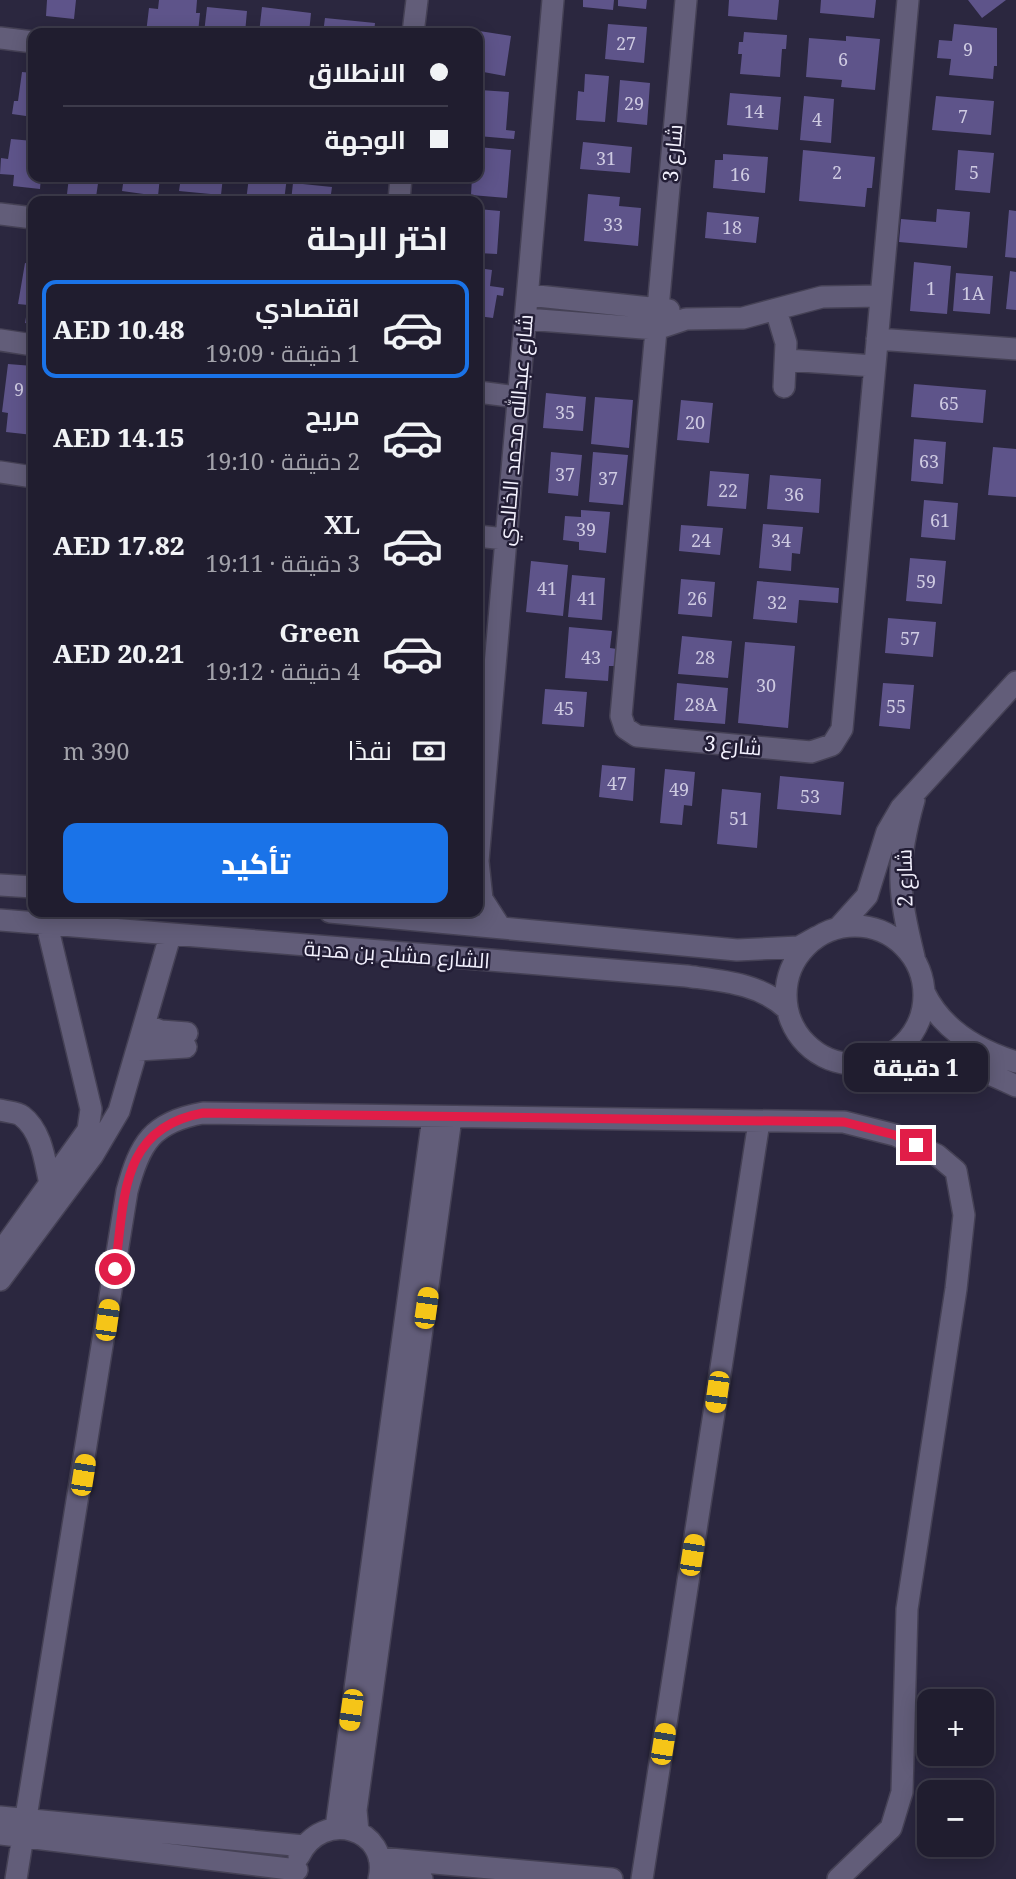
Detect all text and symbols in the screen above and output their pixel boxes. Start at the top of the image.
house number: 27 [616,31,636,55]
house number: 9 [963,37,973,61]
house number: 6 [838,47,848,71]
text: الانطلاق [308,54,406,90]
house number: 29 [624,91,644,115]
house number: 14 [744,99,764,123]
house number: 7 [958,104,968,128]
house number: 4 [812,107,822,131]
text: الوجهة [325,121,406,157]
street label: شارع 3 [656,123,689,183]
house number: 31 [596,146,616,170]
house number: 2 [832,160,842,184]
house number: 5 [969,160,979,184]
house number: 16 [730,162,750,186]
house number: 33 [603,212,623,236]
house number: 18 [722,215,742,239]
text: اختر الرحلة [307,216,448,259]
house number: 1 [926,276,936,300]
house number: 1A [962,281,985,305]
text: اقتصادي [255,289,360,325]
icon: car [381,298,444,361]
text: AED 10.48 [53,311,185,347]
street label: شارع عبدالله محمد الخالدي [491,313,542,547]
text: 1 دقيقة · 19:09 [206,337,360,369]
house number: 9 [14,377,24,401]
house number: 65 [939,391,959,415]
text: مريح [305,397,360,433]
house number: 35 [555,400,575,424]
icon: car [381,406,444,469]
house number: 20 [685,410,705,434]
text: AED 14.15 [53,419,185,455]
text: 2 دقيقة · 19:10 [206,445,360,477]
house number: 63 [919,449,939,473]
house number: 37 [555,462,575,486]
house number: 37 [598,466,618,490]
house number: 22 [718,478,738,502]
house number: 36 [784,482,804,506]
text: XL [324,506,360,542]
house number: 61 [930,508,950,532]
icon: car [381,514,444,577]
house number: 39 [576,517,596,541]
text: AED 17.82 [53,527,185,563]
house number: 24 [691,528,711,552]
house number: 34 [771,528,791,552]
text: 3 دقيقة · 19:11 [206,547,360,579]
house number: 59 [916,569,936,593]
house number: 41 [537,576,557,600]
house number: 41 [577,586,597,610]
house number: 26 [687,586,707,610]
house number: 32 [767,590,787,614]
text: Green [279,614,360,650]
icon: car [381,622,444,685]
house number: 57 [900,626,920,650]
text: AED 20.21 [53,635,185,671]
house number: 43 [581,645,601,669]
house number: 28 [695,645,715,669]
text: 4 دقيقة · 19:12 [206,655,360,687]
house number: 30 [756,673,776,697]
house number: 28A [685,692,718,716]
house number: 55 [886,694,906,718]
house number: 45 [554,696,574,720]
street label: شارع 3 [703,729,763,762]
text: نقدًا [348,732,392,768]
icon: cash [410,732,448,770]
text: 390 m [63,735,129,767]
house number: 47 [607,771,627,795]
house number: 49 [669,777,689,801]
house number: 53 [800,784,820,808]
house number: 51 [729,806,749,830]
button: تأكيد [63,823,448,903]
street label: شارع 2 [889,849,920,907]
street label: الشارع مشلح بن هدبة [303,934,491,975]
callout: 1 دقيقة [844,1044,988,1092]
text: 1 دقيقة [873,1051,959,1083]
route end [900,1129,932,1161]
route start [99,1253,131,1285]
car [413,1286,440,1330]
car [94,1298,121,1342]
car [704,1370,731,1414]
car [70,1453,97,1497]
car [679,1533,706,1577]
car [338,1688,365,1732]
map controls [917,1689,994,1857]
button: + [917,1689,994,1766]
car [650,1722,677,1766]
button: − [917,1780,994,1857]

